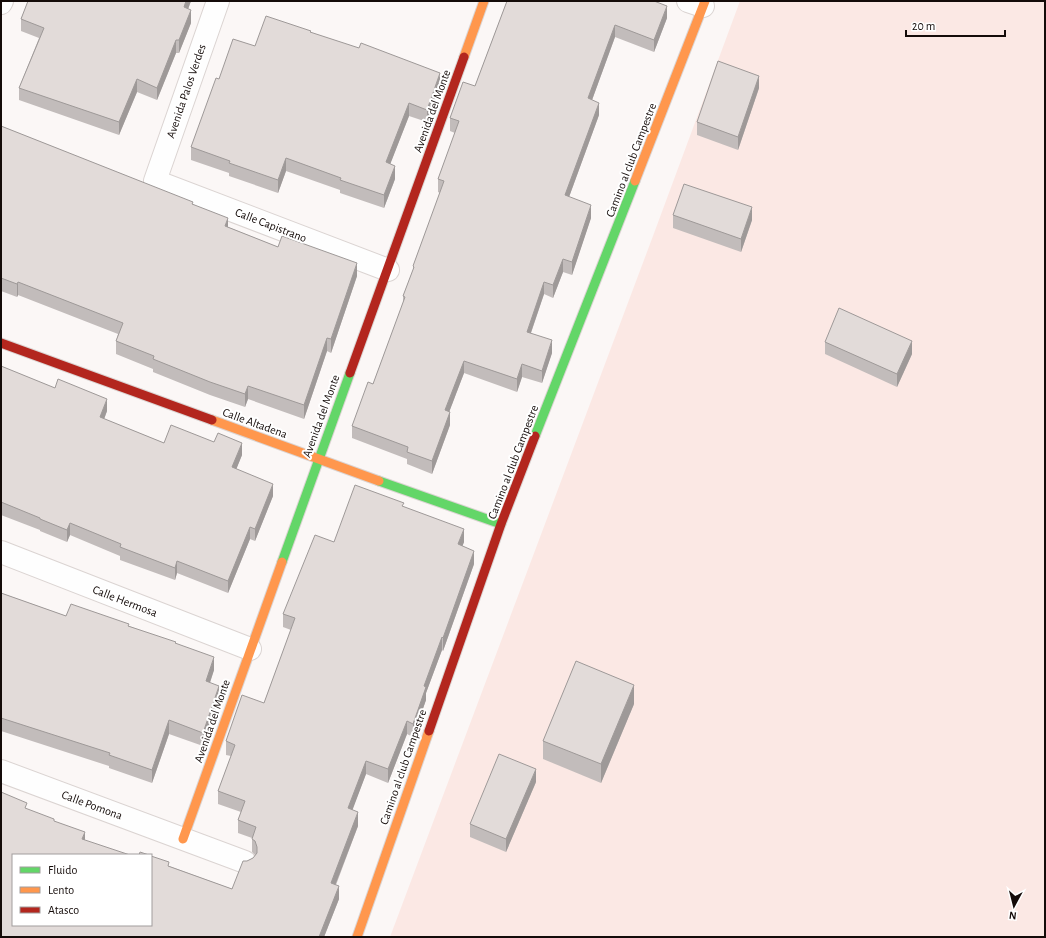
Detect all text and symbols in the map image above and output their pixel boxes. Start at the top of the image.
scale bar [906,12,1005,38]
text: 20 m [912,20,935,32]
street label: Avenida Palos Verdes [164,42,208,140]
street label: Avenida del Monte [411,68,453,154]
street label: Camino al club Campestre [604,101,658,219]
street label: Calle Capistrano [234,206,309,244]
street label: Avenida del Monte [300,373,342,459]
street label: Camino al club Campestre [486,403,540,521]
street label: Calle Altadena [221,406,289,440]
street label: Calle Hermosa [91,583,159,619]
street label: Avenida del Monte [192,678,232,764]
street label: Camino al club Campestre [378,708,428,826]
street label: Calle Pomona [60,788,124,822]
legend [12,854,152,926]
text: Fluido [48,864,77,876]
text: Lento [48,884,74,896]
north arrow [994,886,1034,926]
text: Atasco [48,904,79,916]
text: N [1008,910,1017,921]

